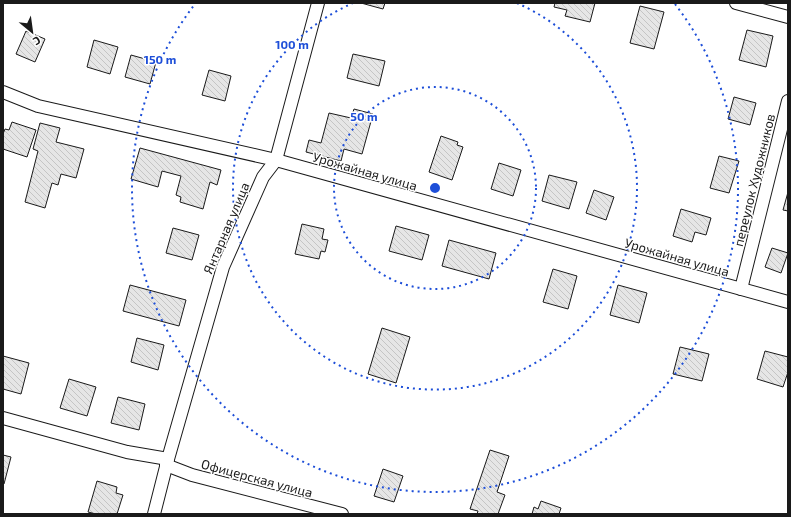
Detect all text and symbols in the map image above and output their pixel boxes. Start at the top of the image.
north arrow [12,12,52,52]
text: С [31,34,43,49]
text: 100 m [275,37,309,51]
text: 150 m [144,52,176,66]
text: 50 m [350,109,378,123]
street label: переулок Художников [730,112,778,248]
street label: Урожайная улица [311,148,419,194]
street label: Янтарная улица [200,180,252,276]
centre of rings [428,181,442,195]
street label: Урожайная улица [623,234,731,280]
street label: Офицерская улица [200,455,314,501]

